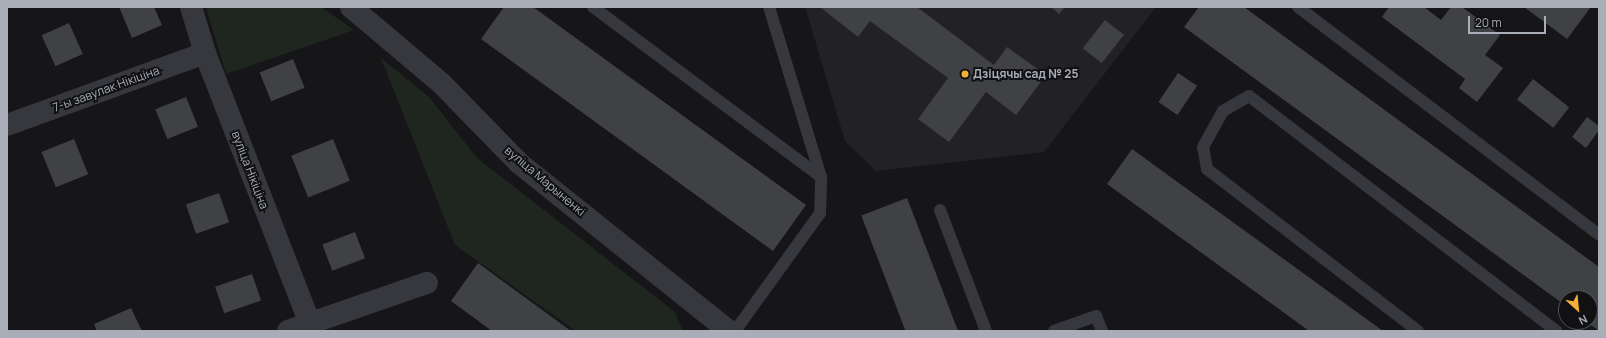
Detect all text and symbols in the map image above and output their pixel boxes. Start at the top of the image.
scale bar [1470,8,1548,34]
text: 20 m [1475,14,1502,31]
street label: 7-ы завулак Нікіціна [51,63,161,115]
place label: Дзіцячы сад № 25 [973,67,1079,81]
marker: Дзіцячы сад № 25 [960,69,970,79]
street label: вуліца Нікіціна [229,129,271,211]
street label: вуліца Марыненкі [502,143,588,219]
north arrow [1558,290,1598,330]
text: N [1576,312,1590,329]

